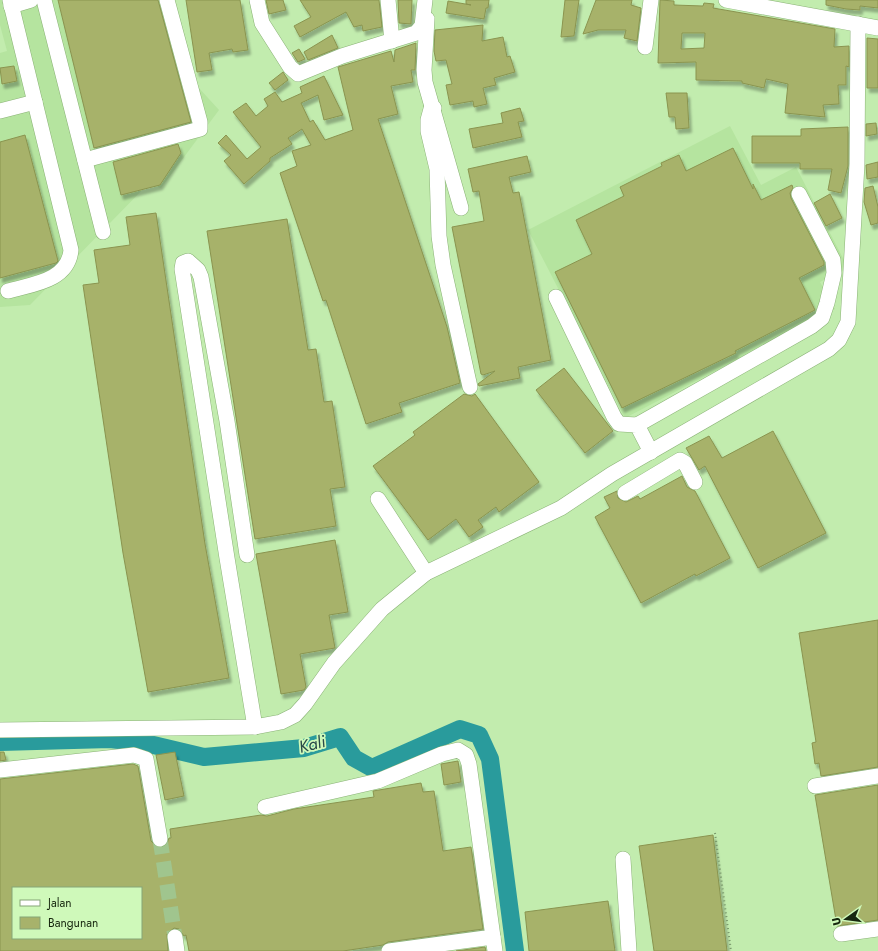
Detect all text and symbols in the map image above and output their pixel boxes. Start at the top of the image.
water label: Kali [296,729,329,759]
legend [12,887,142,939]
text: Jalan [46,894,71,912]
north arrow [826,899,866,939]
text: Bangunan [48,914,98,932]
text: U [828,916,845,927]

